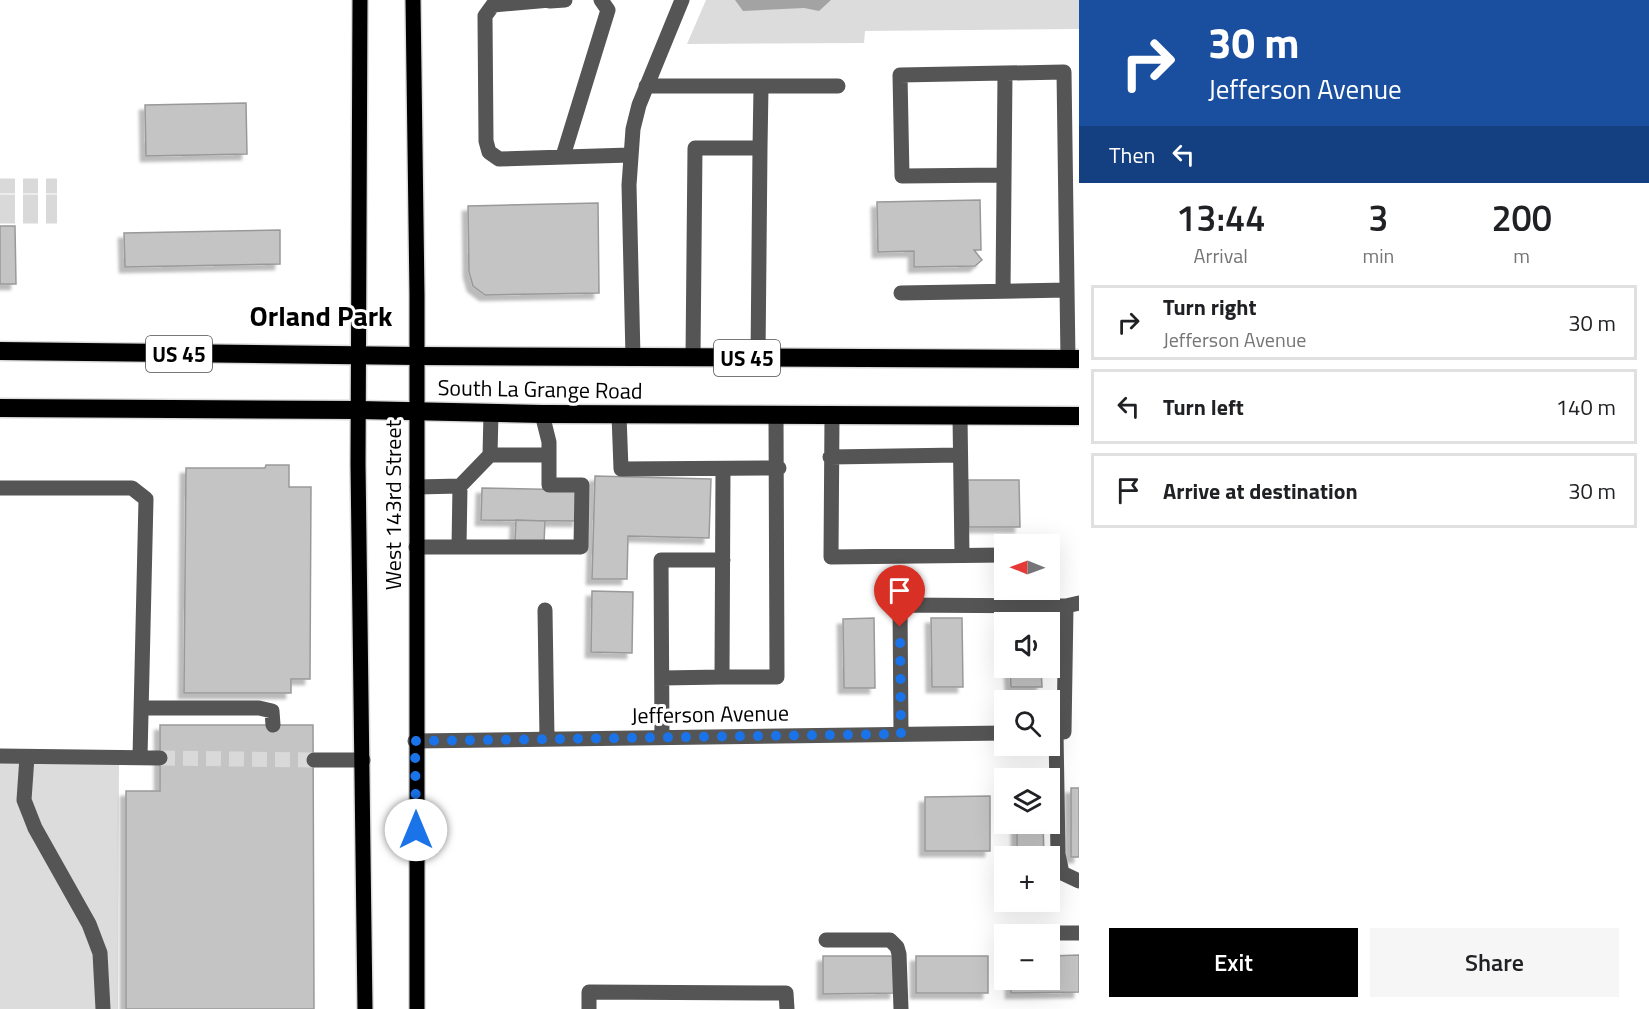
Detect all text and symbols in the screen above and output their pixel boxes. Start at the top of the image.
text: 30 m [1208,10,1300,74]
icon: right [1109,24,1187,102]
text: Jefferson Avenue [1208,68,1402,109]
text: Then [1109,138,1155,172]
icon: left [1167,138,1200,171]
text: 13:44 [1176,190,1265,245]
text: 3 [1368,190,1388,245]
text: 200 [1491,190,1552,245]
text: Arrival [1194,240,1248,271]
text: min [1362,240,1394,271]
text: m [1513,240,1530,271]
text: Turn right [1163,290,1257,324]
district label: Orland Park [249,294,393,337]
icon: right [1112,306,1145,339]
text: 30 m [1568,306,1616,340]
text: Jefferson Avenue [1163,324,1306,355]
road number: US 45 [146,336,212,372]
road number: US 45 [714,340,780,376]
street label: South La Grange Road [437,370,643,408]
icon: left [1112,390,1145,423]
text: Turn left [1163,390,1244,424]
text: 140 m [1556,390,1616,424]
street label: West 143rd Street [376,420,410,590]
icon: arrive [1112,474,1145,507]
text: Arrive at destination [1163,474,1358,508]
text: 30 m [1568,474,1616,508]
north arrow [994,534,1060,600]
map controls [994,534,1060,990]
pin [874,565,925,627]
icon: arrive [883,574,916,607]
button: sound [994,612,1060,678]
button: search [994,690,1060,756]
street label: Jefferson Avenue [631,696,789,732]
button: layers [994,768,1060,834]
position arrow [384,798,448,862]
button: + [994,846,1060,912]
button: − [994,924,1060,990]
button: Exit [1109,928,1358,997]
button: Share [1370,928,1619,997]

